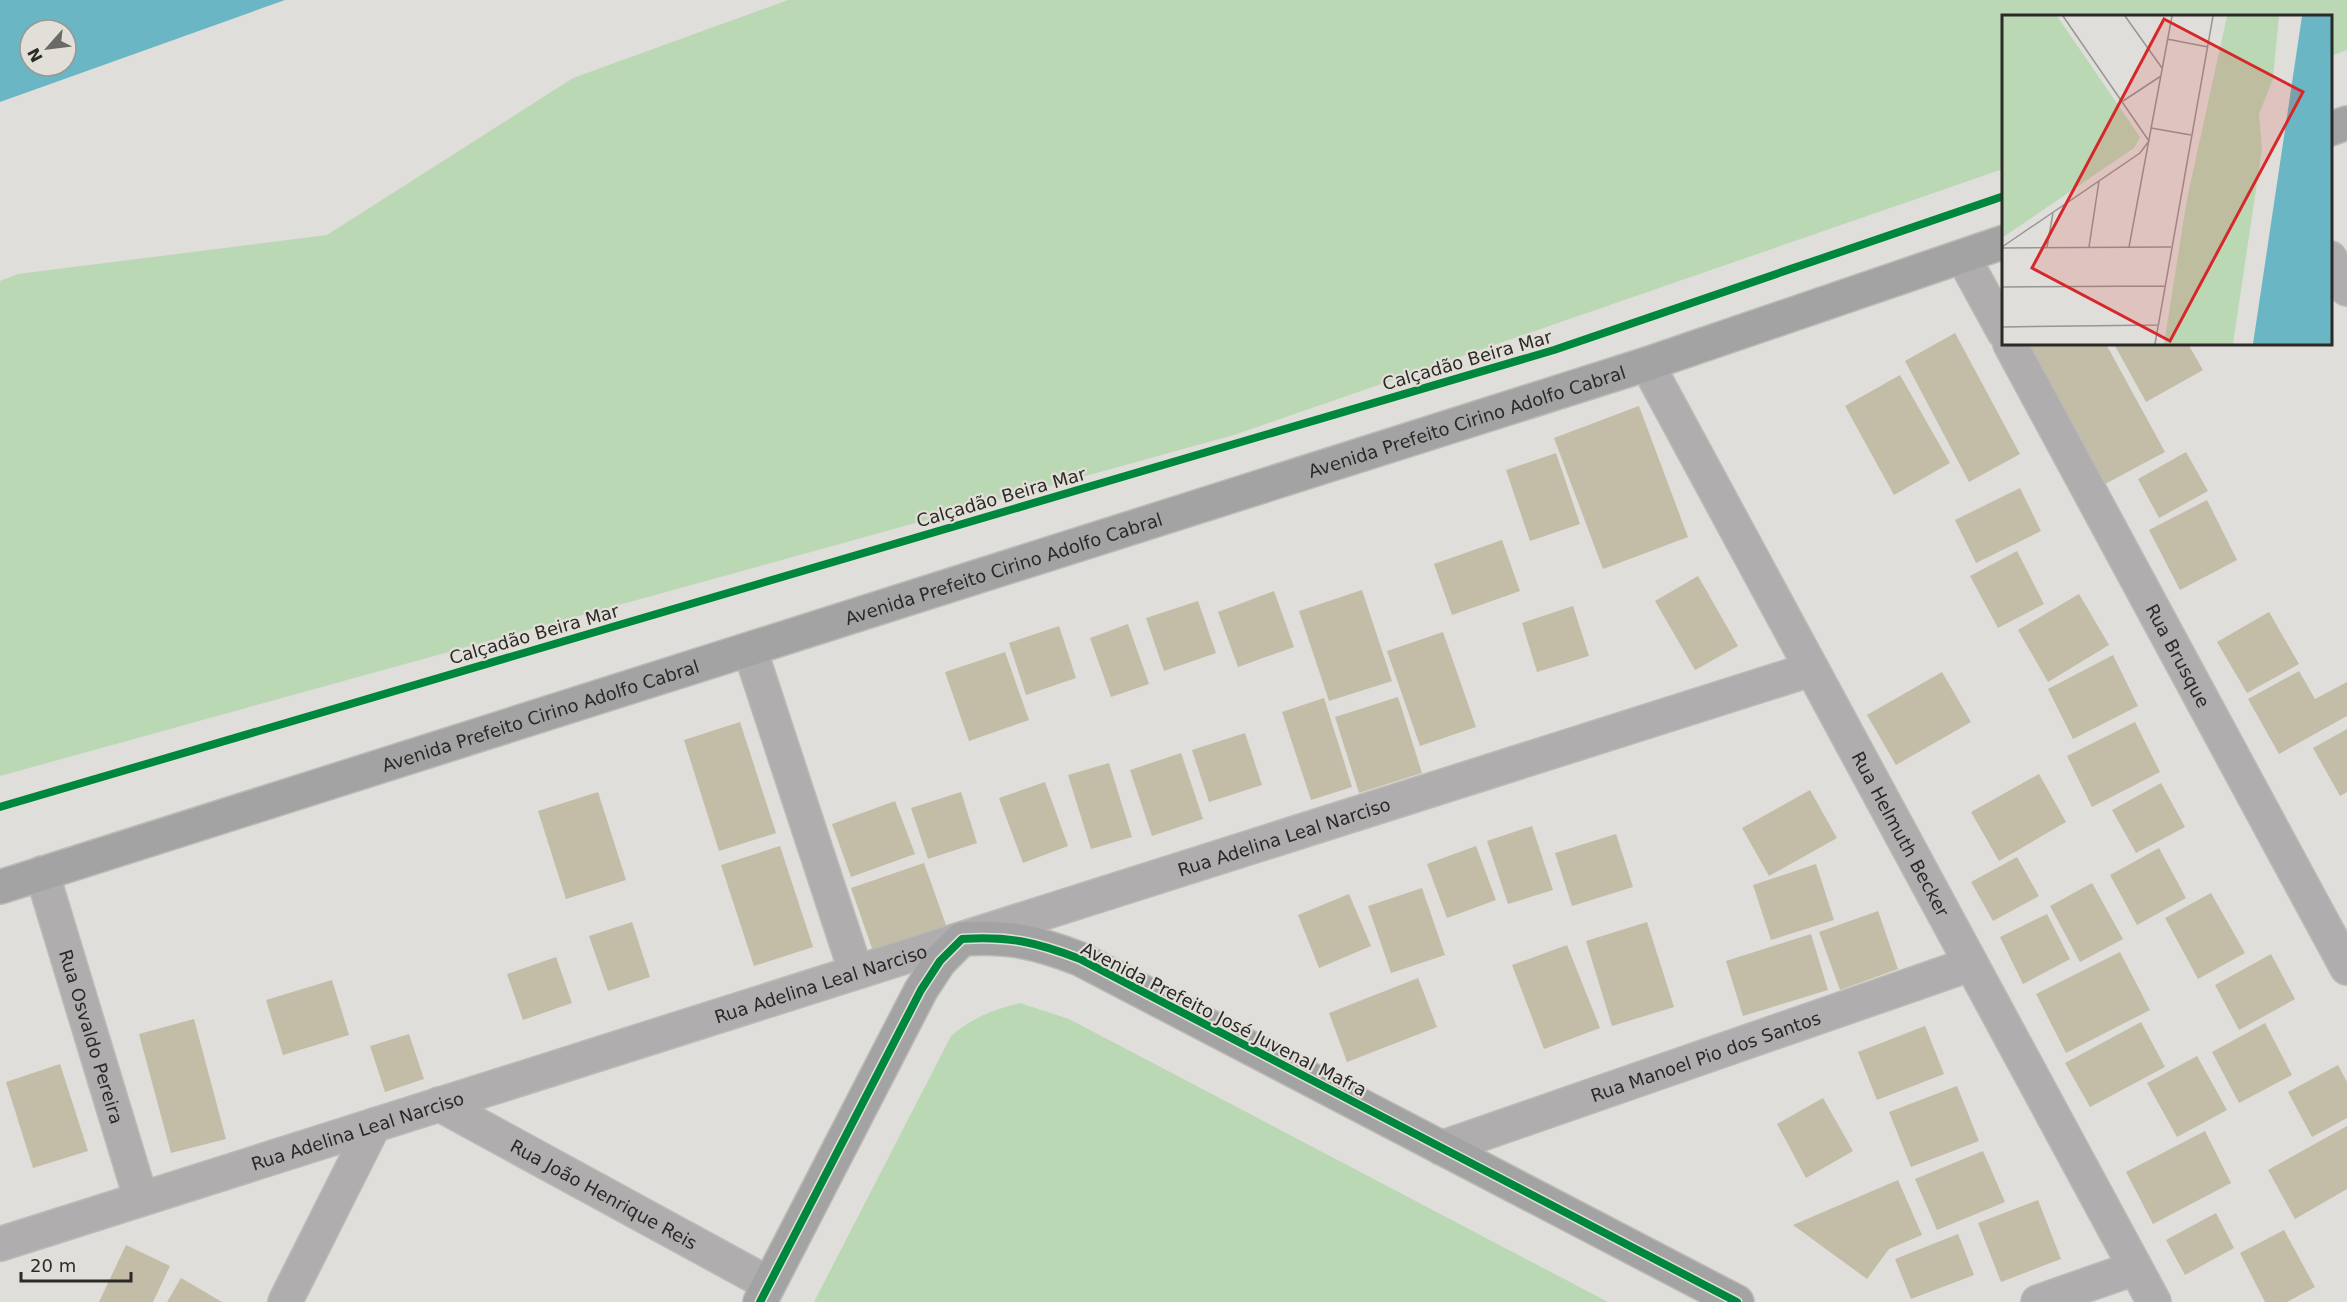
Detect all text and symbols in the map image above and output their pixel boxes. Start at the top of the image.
inset map [2002,15,2332,345]
north arrow [18,18,78,78]
text: N [24,44,47,65]
street label: Calçadão Beira Mar [1380,326,1555,394]
street label: Avenida Prefeito Cirino Adolfo Cabral [1306,361,1628,481]
street label: Calçadão Beira Mar [914,463,1089,531]
street label: Avenida Prefeito Cirino Adolfo Cabral [842,508,1165,629]
street label: Calçadão Beira Mar [447,600,622,668]
street label: Rua Brusque [2142,600,2215,711]
street label: Avenida Prefeito Cirino Adolfo Cabral [379,655,702,776]
street label: Rua Helmuth Becker [1848,748,1954,920]
street label: Rua Adelina Leal Narciso [1175,793,1393,880]
street label: Avenida Prefeito José Juvenal Mafra [1078,937,1370,1101]
street label: Rua Adelina Leal Narciso [712,940,930,1027]
street label: Rua Osvaldo Pereira [55,947,128,1126]
street label: Rua Manoel Pio dos Santos [1588,1007,1823,1106]
street label: Rua Adelina Leal Narciso [248,1087,466,1174]
street label: Rua João Henrique Reis [507,1135,701,1253]
scale bar [21,1245,130,1283]
text: 20 m [30,1255,76,1276]

